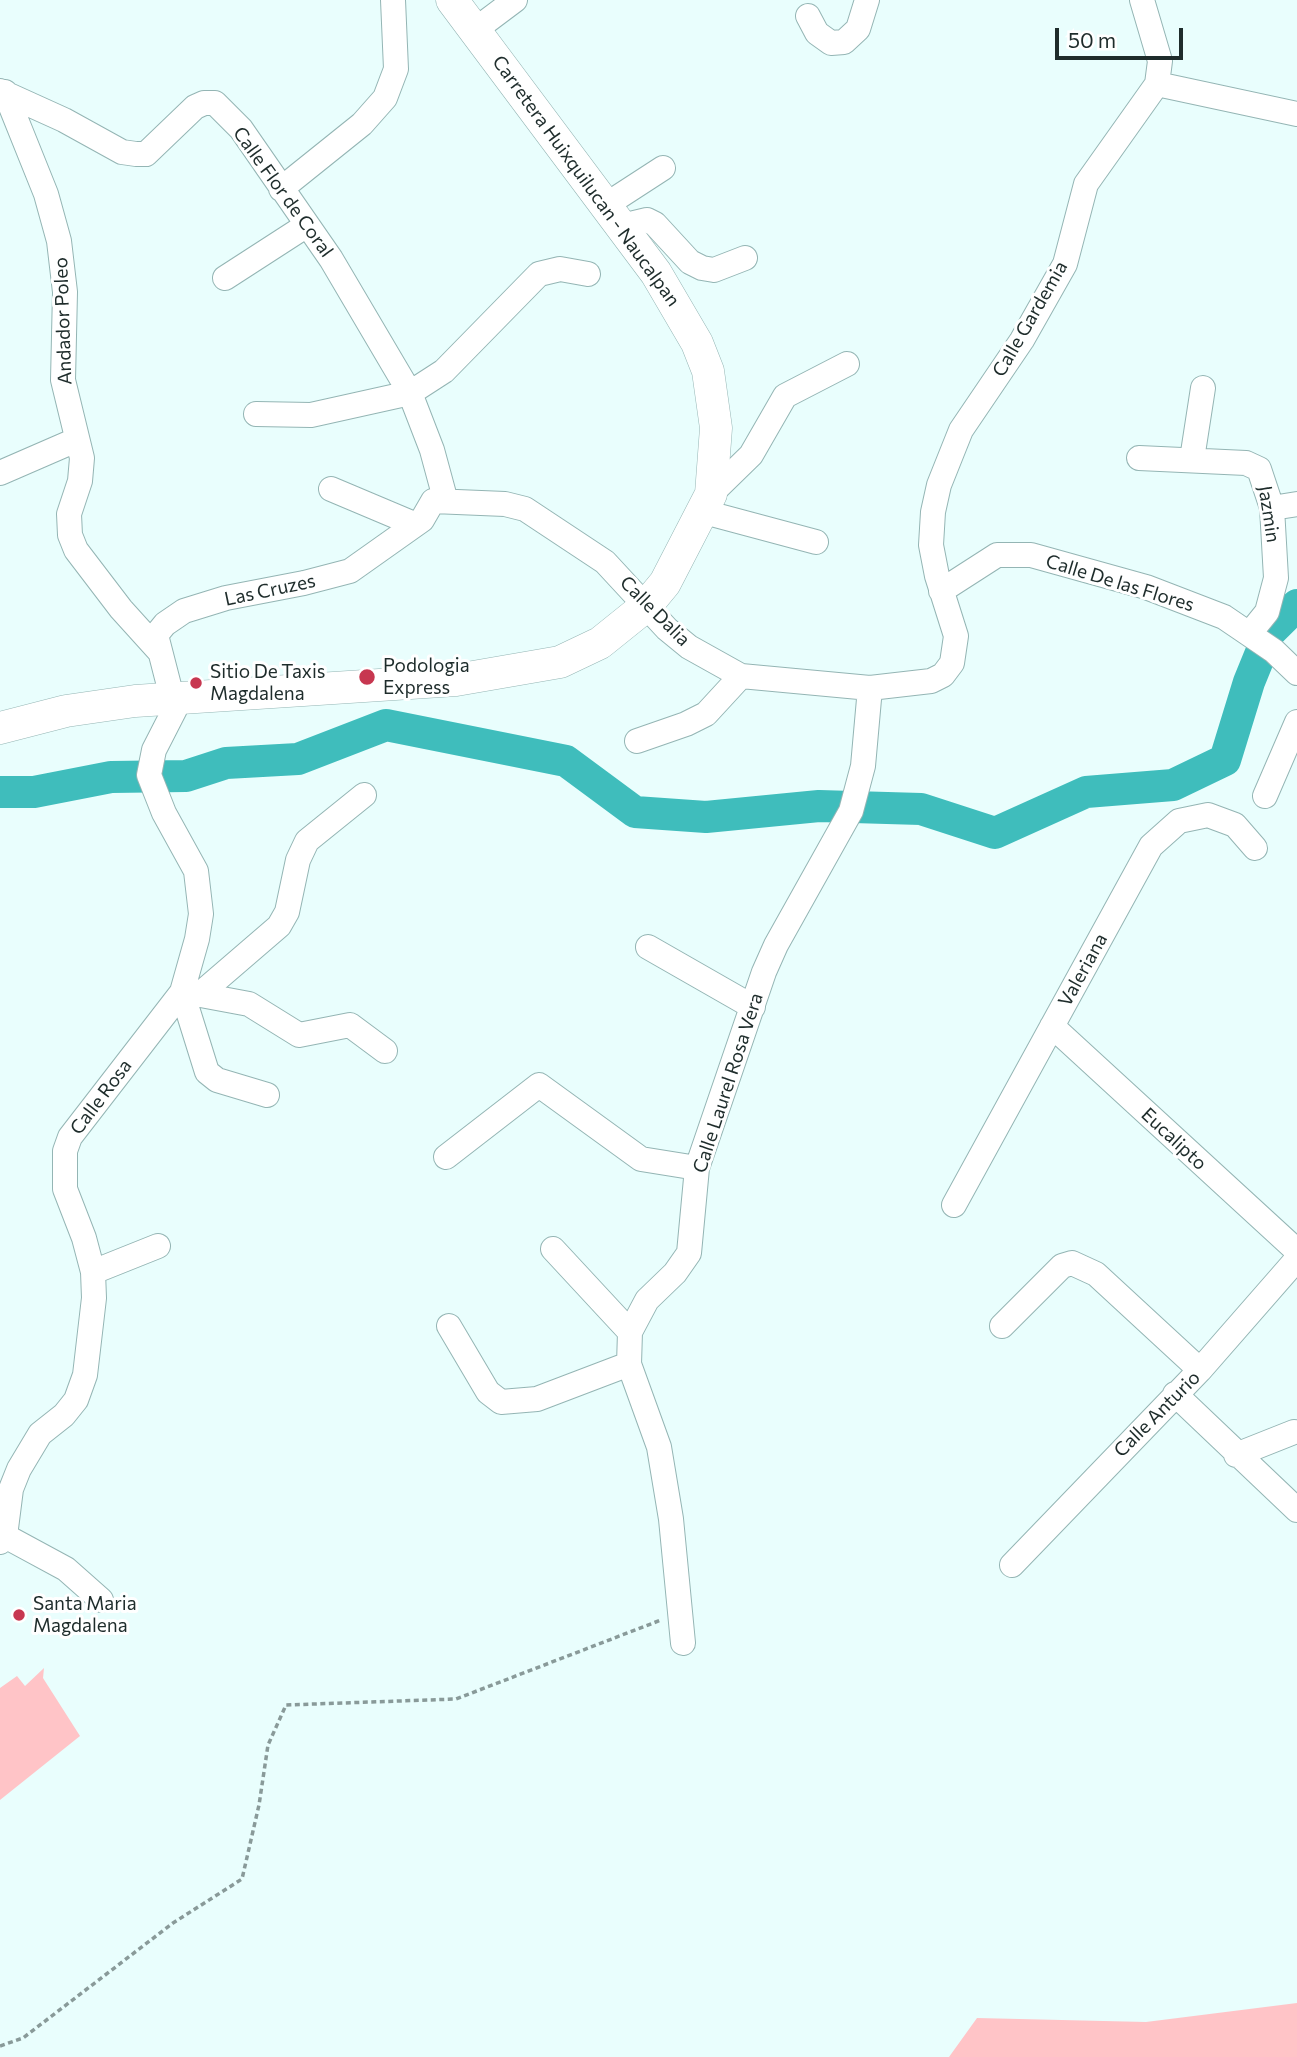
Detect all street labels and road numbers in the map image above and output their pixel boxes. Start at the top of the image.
street label: Carretera Huixquilucan - Naucalpan [487,51,685,311]
street label: Calle Flor de Coral [228,122,338,262]
street label: Andador Poleo [49,257,77,385]
street label: Calle Gardemia [988,257,1072,381]
street label: Jazmin [1253,484,1285,544]
street label: Calle De las Flores [1043,550,1197,616]
street label: Las Cruzes [222,569,318,611]
street label: Calle Dalia [615,571,695,651]
street label: Valeriana [1054,929,1112,1011]
street label: Calle Laurel Rosa Vera [688,990,768,1176]
street label: Calle Rosa [65,1055,137,1139]
street label: Eucalipto [1137,1103,1211,1175]
street label: Calle Anturio [1109,1366,1205,1462]

